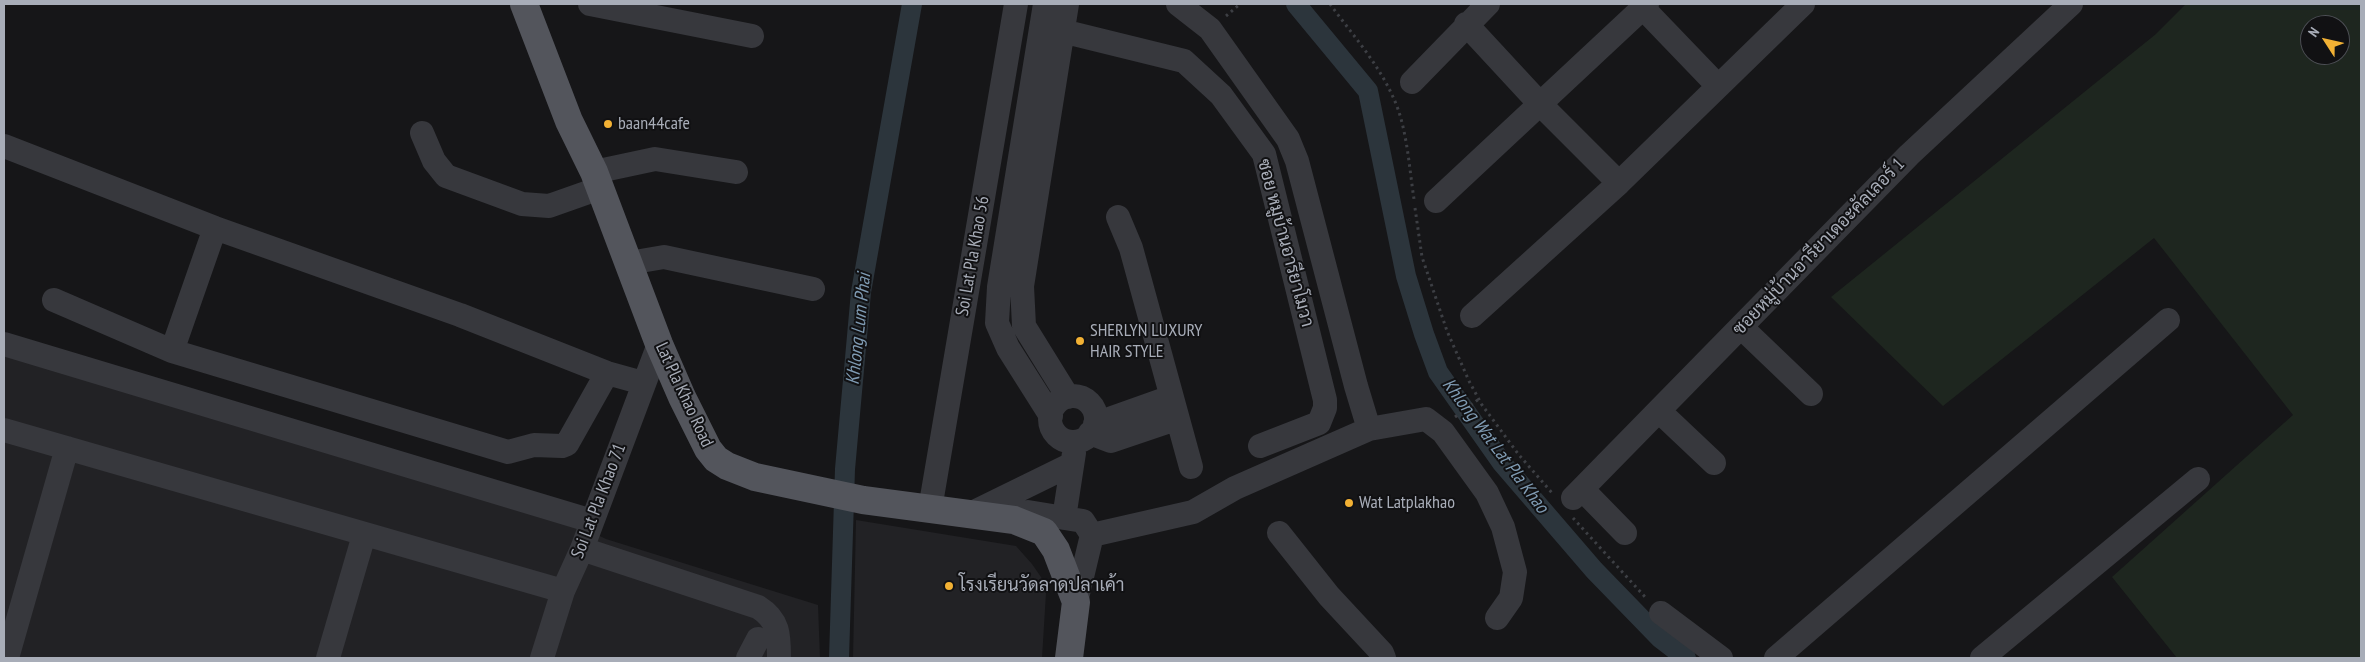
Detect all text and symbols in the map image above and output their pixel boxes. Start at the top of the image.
north arrow [2300,15,2350,65]
text: N [2304,24,2323,40]
place label: baan44cafe [618,113,690,135]
marker: baan44cafe [602,118,614,130]
street label: ซอยหมู่บ้านอารียาเดอะคัลเลอร์ 1 [1728,154,1910,340]
street label: ซอย หมูบ้านอารียาโมวา [1252,157,1318,329]
street label: Soi Lat Pla Khao 56 [952,194,994,318]
water label: Khlong Lum Phai [842,272,876,386]
place label: SHERLYN LUXURY HAIR STYLE [1090,320,1203,362]
marker: SHERLYN LUXURY HAIR STYLE [1074,335,1086,347]
street label: Lat Pla Khao Road [650,339,718,451]
water label: Khlong Wat Lat Pla Khao [1437,374,1553,518]
street label: Soi Lat Pla Khao 71 [567,440,631,562]
place label: Wat Latplakhao [1359,492,1455,514]
marker: Wat Latplakhao [1343,497,1355,509]
place label: โรงเรียนวัดลาดปลาเค้า [959,575,1125,597]
marker: โรงเรียนวัดลาดปลาเค้า [943,580,955,592]

